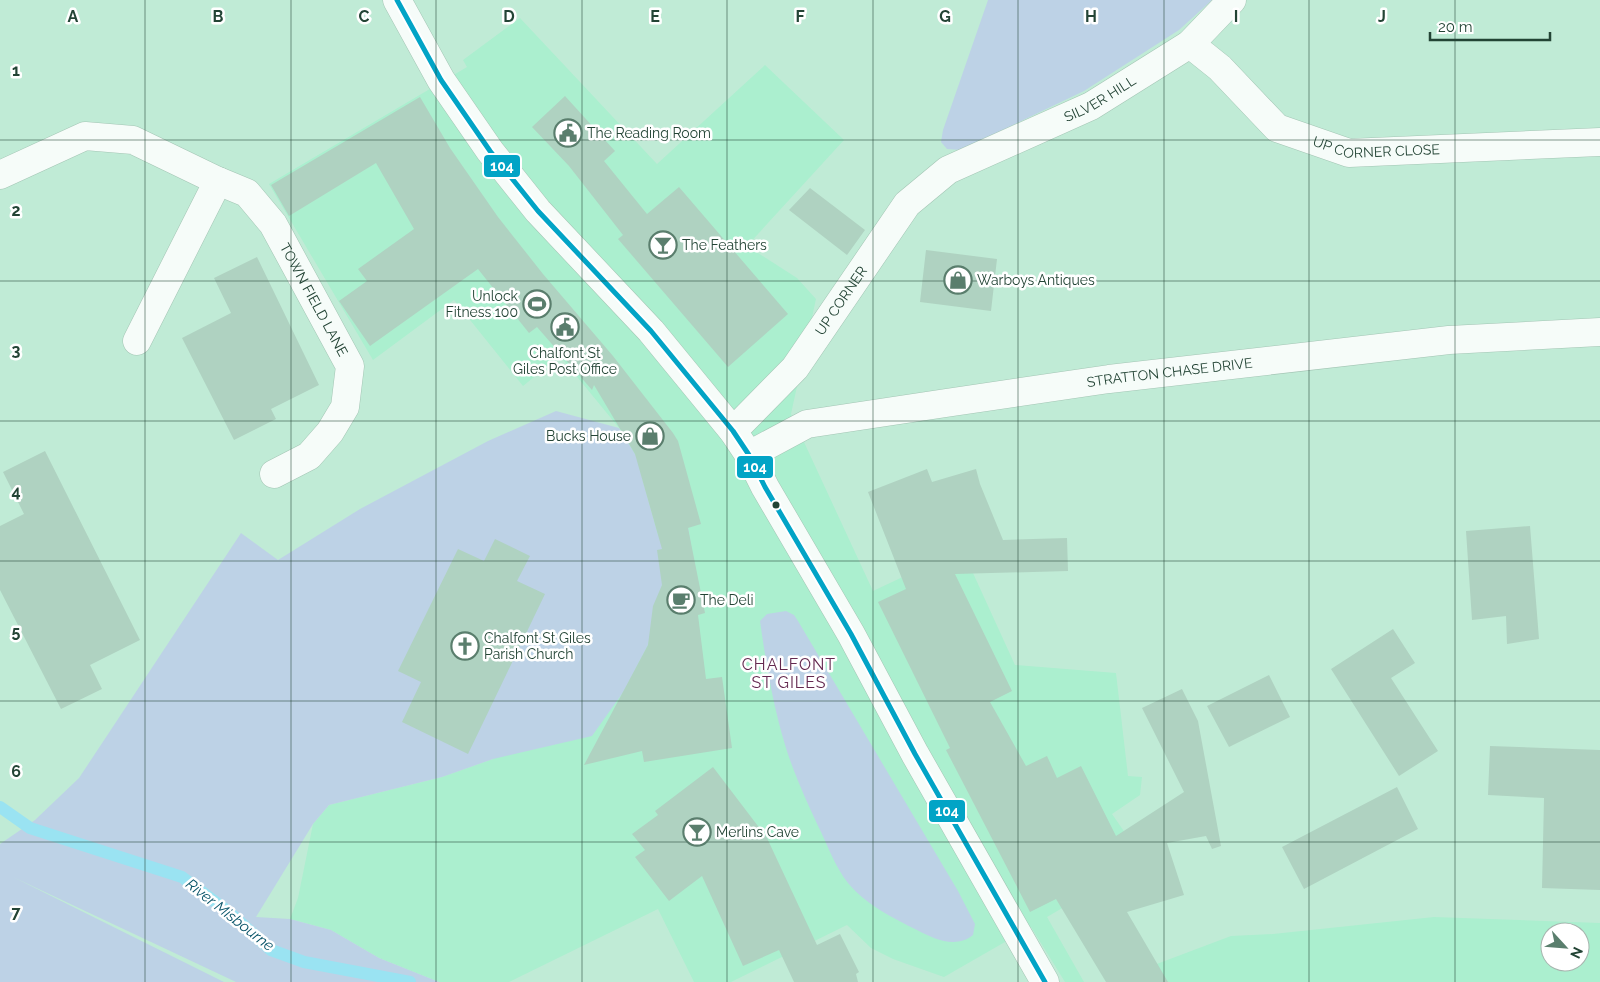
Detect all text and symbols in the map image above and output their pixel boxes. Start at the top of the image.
text: A [68,7,79,26]
text: B [213,7,224,26]
text: C [359,7,370,26]
text: D [503,7,515,26]
text: E [650,7,660,26]
text: F [795,7,805,26]
text: G [939,7,951,26]
text: H [1085,7,1097,26]
text: I [1234,7,1238,26]
text: J [1378,7,1386,26]
scale bar [1430,10,1550,42]
text: 20 m [1438,18,1473,36]
text: 1 [12,61,20,80]
street label: SILVER HILL [1061,72,1138,125]
public building icon: The Reading Room [553,118,583,148]
place label: The Reading Room [587,125,711,141]
street label: UP CORNER CLOSE [1311,133,1440,162]
line badge: 104 [483,154,521,178]
text: 104 [490,158,514,174]
text: 2 [11,201,21,220]
bar icon: The Feathers [648,230,678,260]
place label: The Feathers [682,237,767,253]
street label: TOWN FIELD LANE [277,240,351,359]
street label: UP CORNER [812,263,870,338]
shop icon: Warboys Antiques [943,265,973,295]
place label: Warboys Antiques [977,272,1095,288]
place label: Unlock Fitness 100 [445,288,519,320]
sports icon: Unlock Fitness 100 [522,289,552,319]
public building icon: Chalfont St Giles Post Office [550,312,580,342]
text: 3 [12,341,21,360]
place label: Chalfont St Giles Post Office [513,345,617,377]
street label: STRATTON CHASE DRIVE [1086,355,1253,390]
shop icon: Bucks House [635,421,665,451]
place label: Bucks House [546,428,631,444]
line badge: 104 [736,455,774,479]
text: 104 [743,459,767,475]
text: 4 [11,482,21,501]
unlabelled marker [771,500,781,510]
cafe icon: The Deli [666,585,696,615]
place label: The Deli [700,592,754,608]
text: 5 [12,622,21,641]
place label: Chalfont St Giles Parish Church [484,630,591,662]
church icon: Chalfont St Giles Parish Church [450,631,480,661]
district label: CHALFONT ST GILES [742,655,836,692]
text: 6 [11,762,21,781]
line badge: 104 [928,799,966,823]
text: 104 [935,803,959,819]
bar icon: Merlins Cave [682,817,712,847]
place label: Merlins Cave [716,824,799,840]
water label: River Misbourne [182,875,278,955]
text: 7 [12,903,21,922]
north arrow [1540,922,1590,972]
text: N [1567,944,1586,961]

